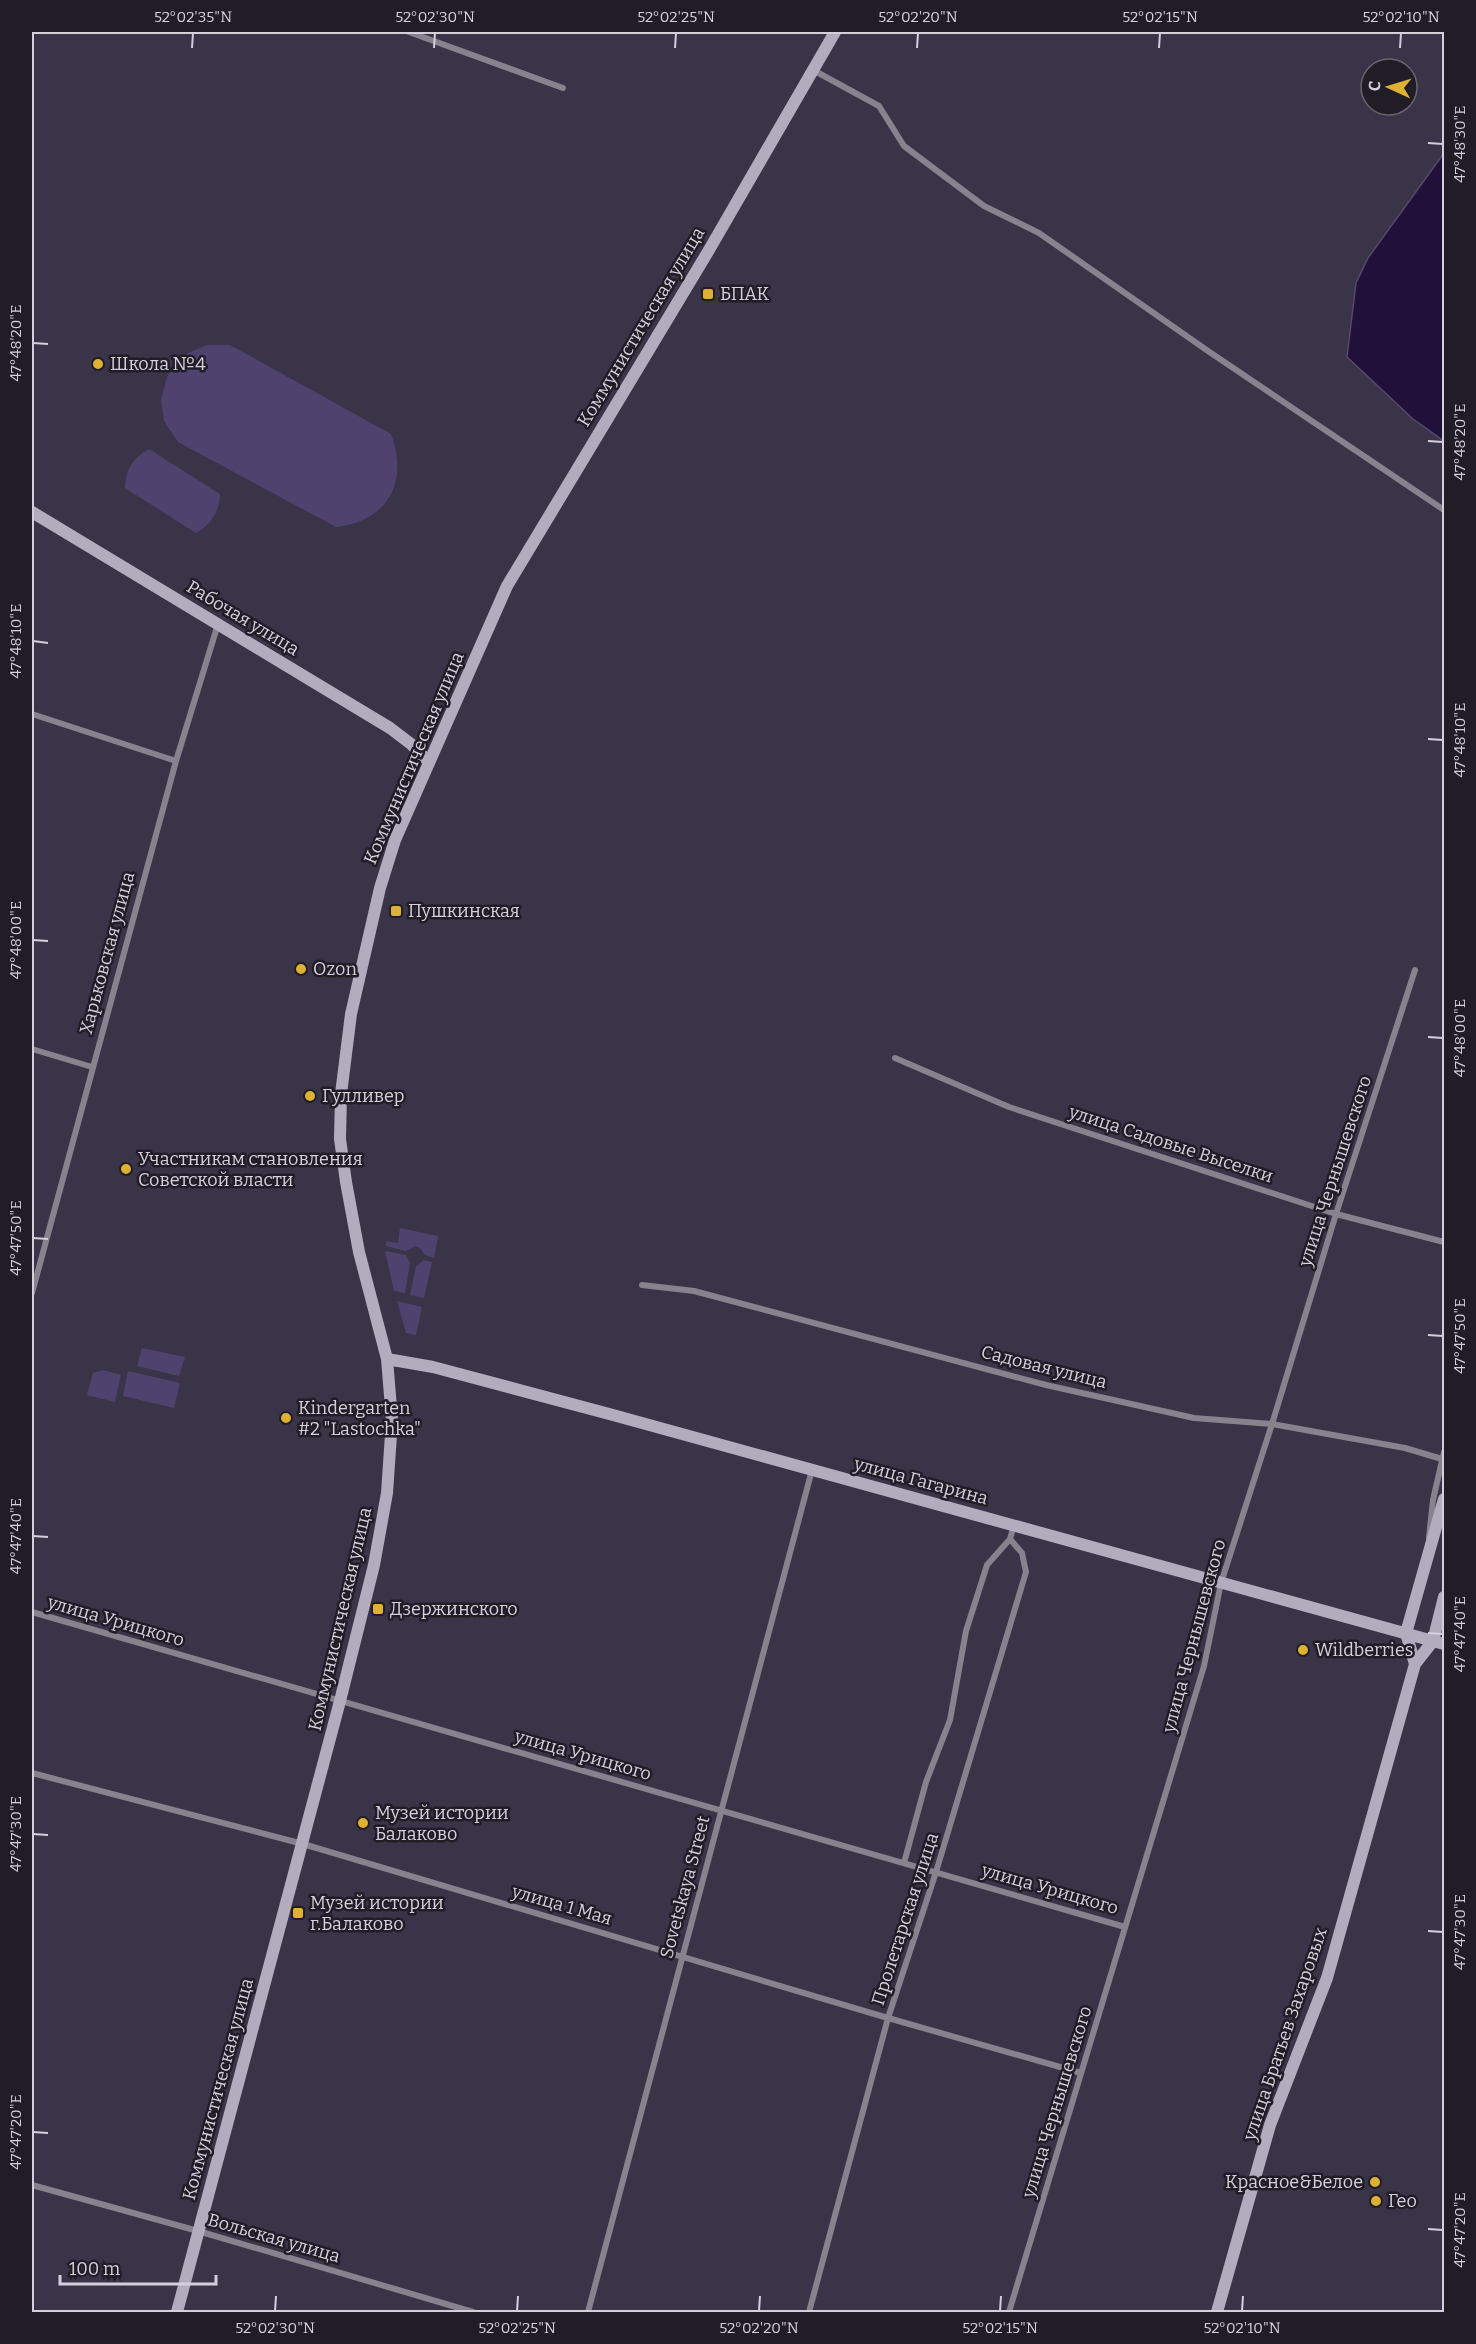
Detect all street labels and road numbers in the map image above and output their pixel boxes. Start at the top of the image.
street label: Коммунистическая улица [573,223,709,431]
street label: Рабочая улица [183,576,303,660]
street label: Коммунистическая улица [359,648,469,868]
street label: Харьковская улица [75,869,139,1037]
street label: улица Чернышевского [1293,1073,1376,1270]
street label: улица Садовые Выселки [1065,1100,1276,1187]
street label: Садовая улица [979,1341,1109,1393]
street label: улица Гагарина [851,1452,990,1509]
street label: Коммунистическая улица [304,1505,376,1733]
street label: улица Чернышевского [1157,1537,1230,1736]
street label: улица Урицкого [44,1591,187,1651]
street label: улица Урицкого [511,1725,654,1785]
street label: Sovetskaya Street [655,1813,715,1961]
street label: Пролетарская улица [867,1830,943,2008]
street label: улица Урицкого [978,1859,1121,1919]
street label: улица 1 Мая [508,1880,615,1930]
street label: улица Братьев Захаровых [1238,1925,1332,2144]
street label: Коммунистическая улица [178,1976,258,2202]
street label: улица Чернышевского [1017,2003,1097,2201]
street label: Вольская улица [205,2209,343,2267]

